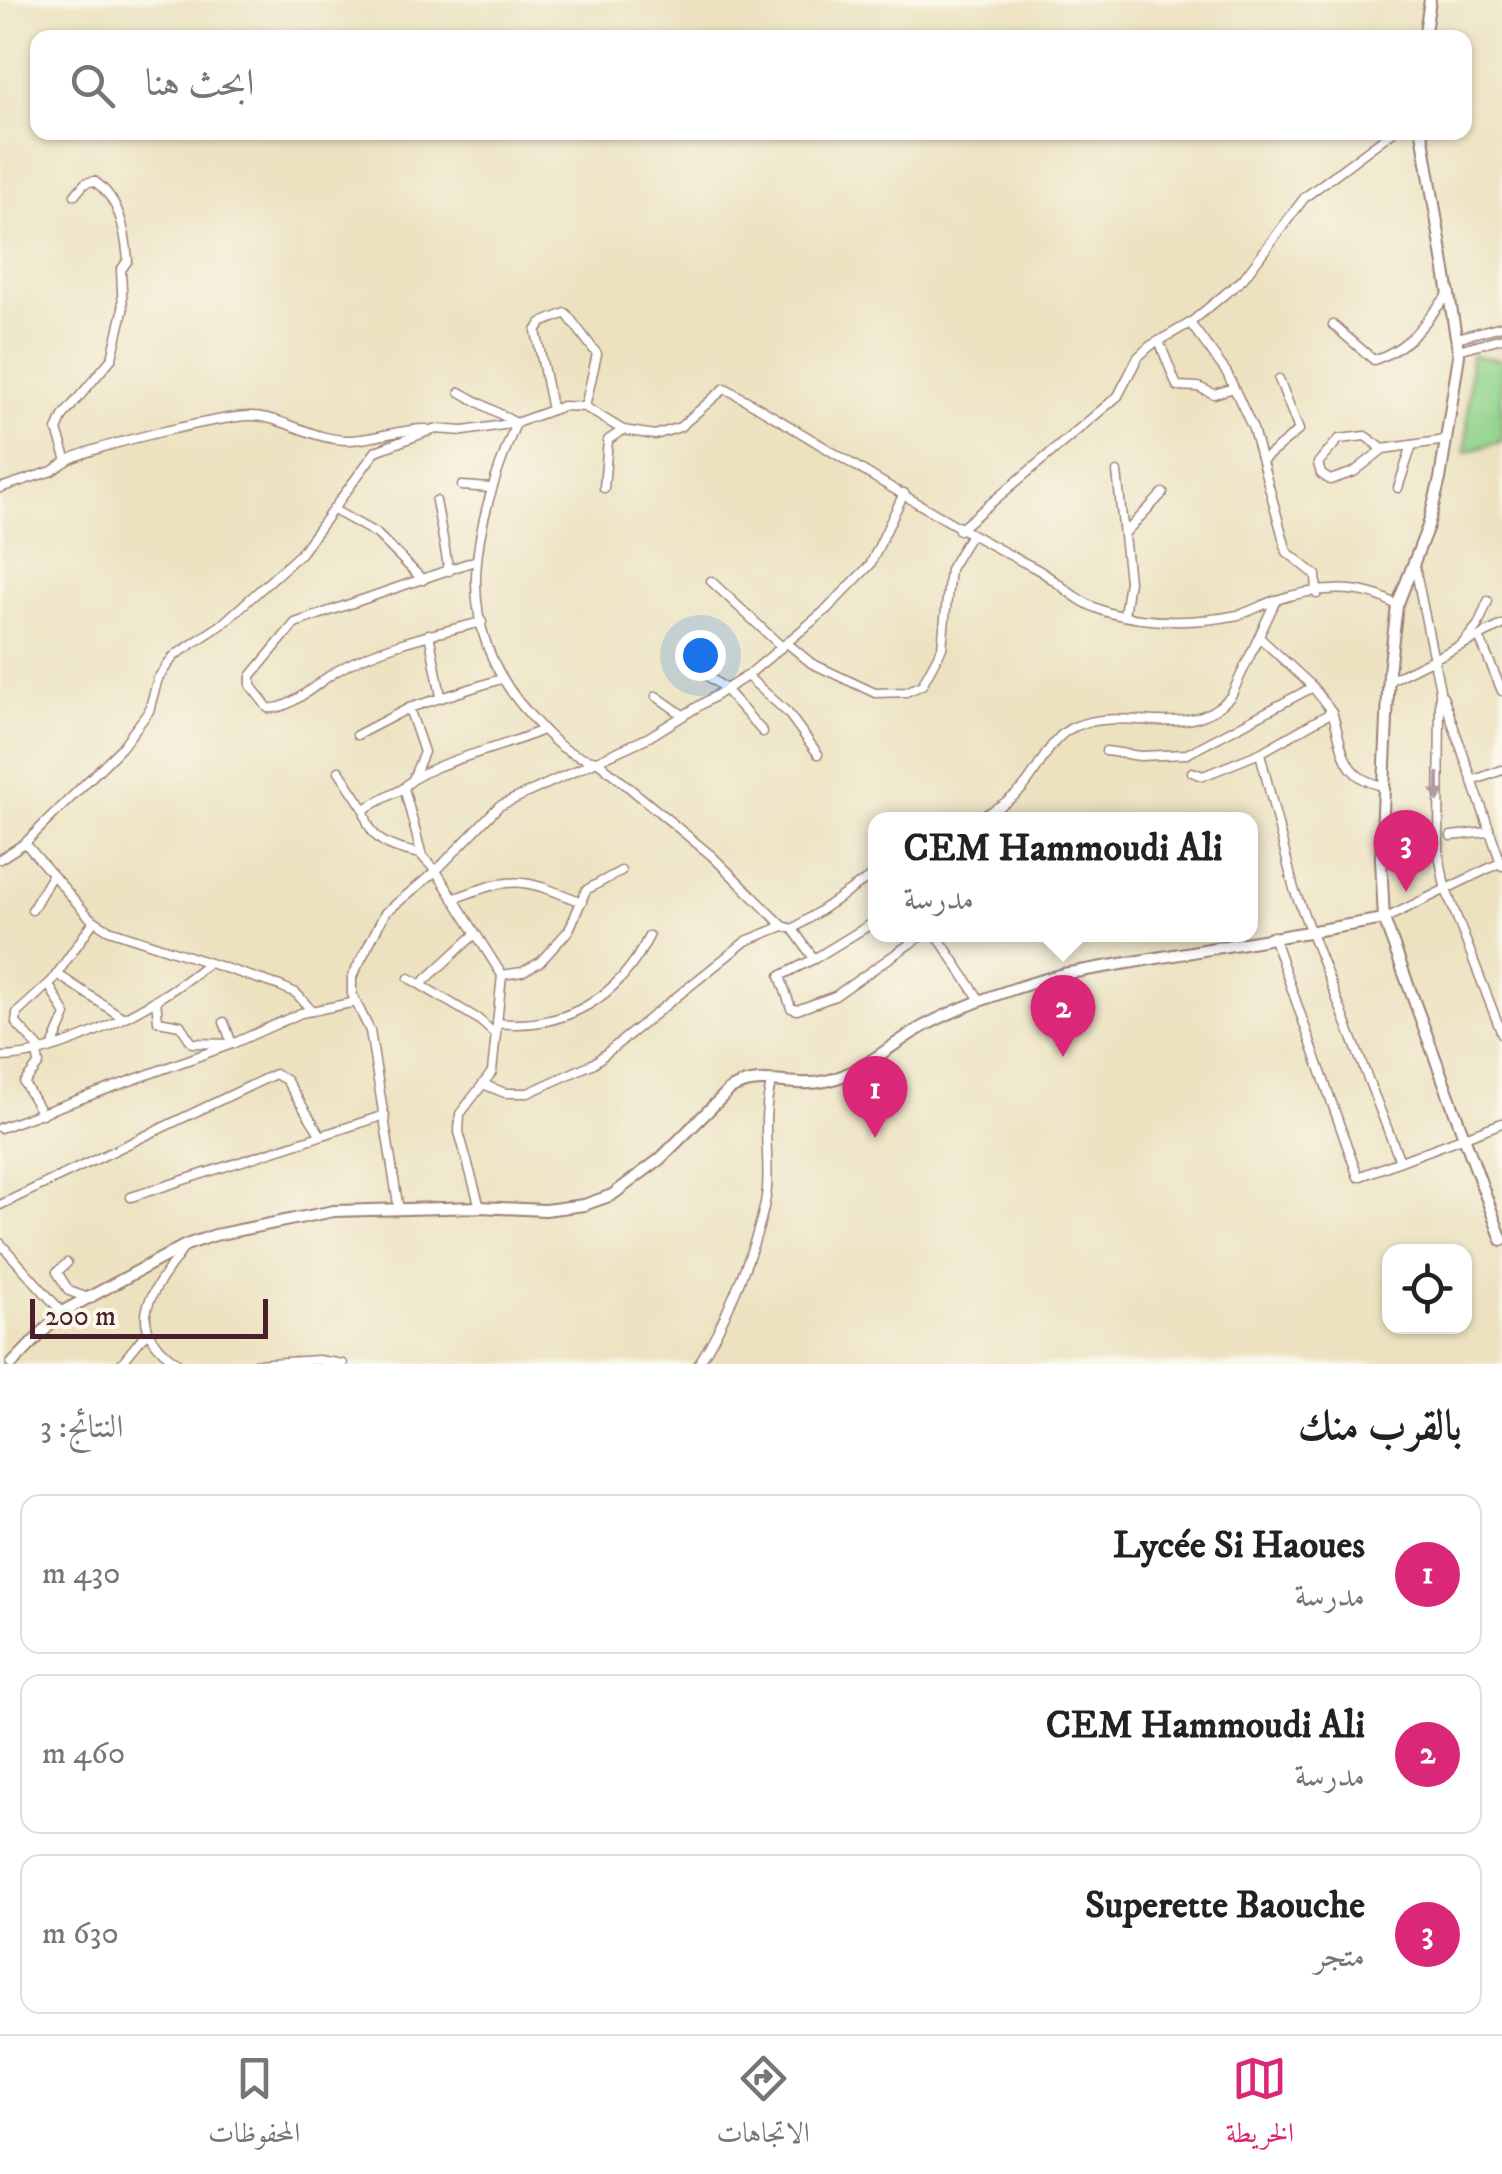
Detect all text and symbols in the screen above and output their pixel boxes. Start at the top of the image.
search box [30,30,1472,140]
icon: search [65,58,120,113]
text: ابحث هنا [145,60,255,108]
your location [675,630,726,681]
one-way arrow [1430,772,1446,804]
pin: 3 [1374,810,1438,892]
popup [868,812,1258,942]
text: CEM Hammoudi Ali [903,825,1223,873]
text: مدرسة [903,880,974,920]
pin: 2 [1030,974,1096,1057]
pin: 1 [842,1056,908,1138]
map controls [1382,1244,1472,1334]
button: locate [1382,1244,1472,1334]
scale bar [30,1294,268,1338]
text: 200 m [45,1299,116,1334]
text: بالقرب منك [1298,1401,1462,1453]
text: النتائج: 3 [40,1408,123,1448]
text: Lycée Si Haoues [1113,1522,1365,1570]
text: 430 m [42,1554,120,1594]
text: 1 [1422,1554,1433,1594]
text: مدرسة [1294,1577,1365,1617]
text: CEM Hammoudi Ali [1046,1702,1365,1750]
text: 460 m [42,1734,125,1774]
text: 2 [1420,1734,1435,1774]
text: مدرسة [1294,1757,1365,1797]
text: Superette Baouche [1085,1882,1365,1930]
text: 630 m [42,1914,119,1954]
text: 3 [1422,1914,1433,1954]
text: متجر [1314,1937,1365,1977]
tab: المحفوظات [208,2051,300,2160]
tab: الاتجاهات [716,2051,810,2160]
tab: الخريطة [1226,2051,1294,2160]

